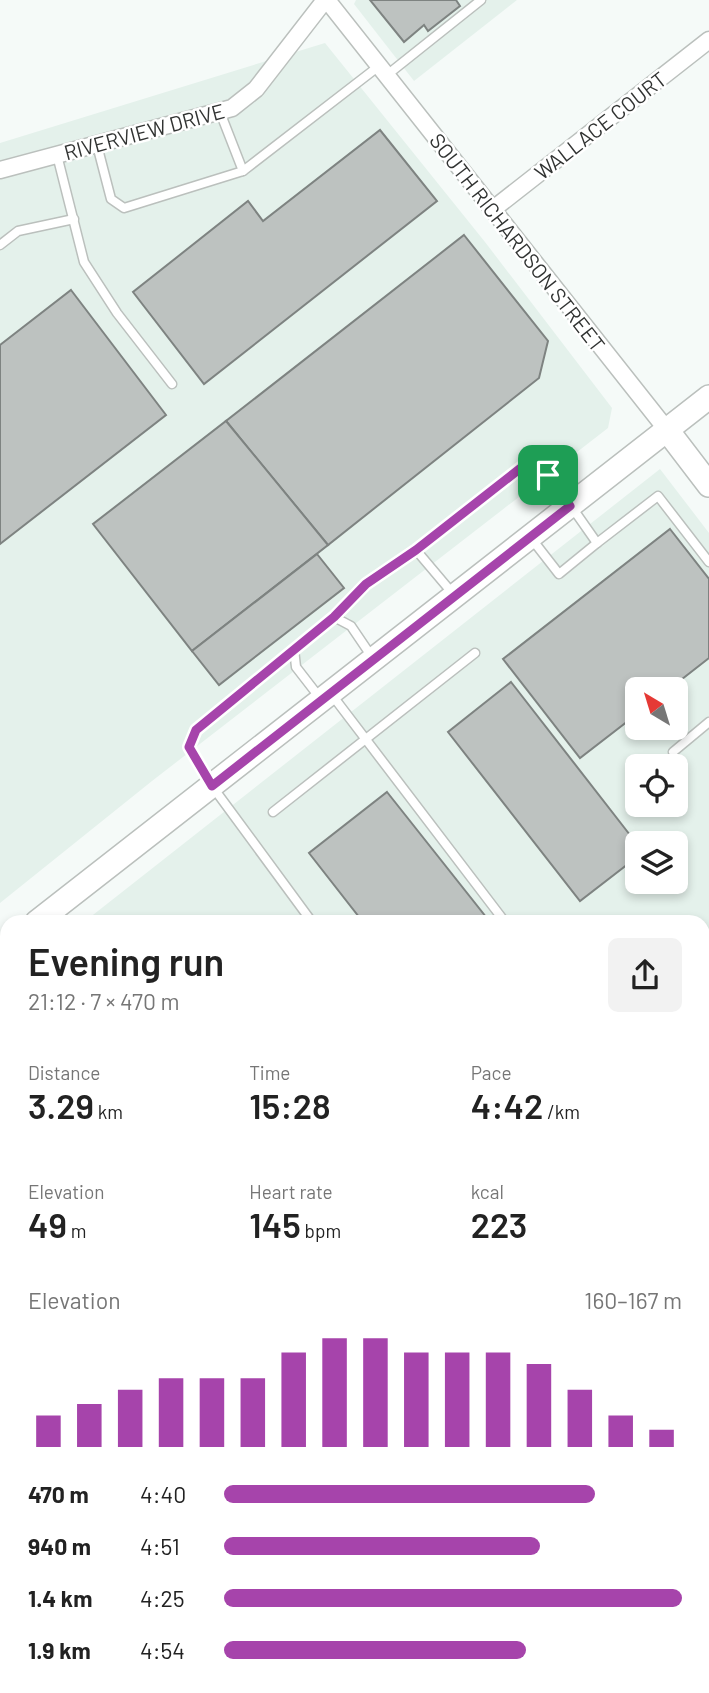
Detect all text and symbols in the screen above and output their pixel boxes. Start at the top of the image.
street label: WALLACE COURT [529,66,671,184]
street label: RIVERVIEW DRIVE [61,98,227,164]
street label: SOUTH RICHARDSON STREET [425,128,611,356]
pin [518,445,578,505]
icon: arrive [529,456,567,494]
north arrow [625,677,688,740]
map controls [625,677,688,894]
button: locate [625,754,688,817]
button: layers [625,831,688,894]
text: Evening run [28,938,224,984]
button: share [608,938,682,1012]
text: 21:12 · 7 × 470 m [28,987,180,1015]
text: Distance [28,1061,100,1084]
text: Time [249,1061,290,1084]
text: Pace [471,1061,512,1084]
text: 3.29 [28,1084,94,1126]
text: 15:28 [249,1084,331,1126]
text: 4:42 [471,1084,543,1126]
text: km [94,1100,123,1123]
text: /km [543,1100,580,1123]
text: Elevation [28,1180,105,1203]
text: Heart rate [249,1180,333,1203]
text: kcal [471,1180,504,1203]
text: 49 [28,1203,67,1245]
text: 145 [249,1203,301,1245]
text: 223 [471,1203,527,1245]
text: m [67,1219,86,1242]
text: bpm [301,1219,341,1242]
text: Elevation [28,1286,121,1314]
text: 160–167 m [584,1286,682,1314]
text: 470 m [28,1480,89,1508]
text: 4:40 [140,1480,186,1508]
text: 940 m [28,1532,91,1560]
text: 4:51 [140,1532,180,1560]
text: 1.4 km [28,1584,92,1612]
text: 4:25 [140,1584,185,1612]
text: 1.9 km [28,1636,91,1664]
text: 4:54 [140,1636,185,1664]

